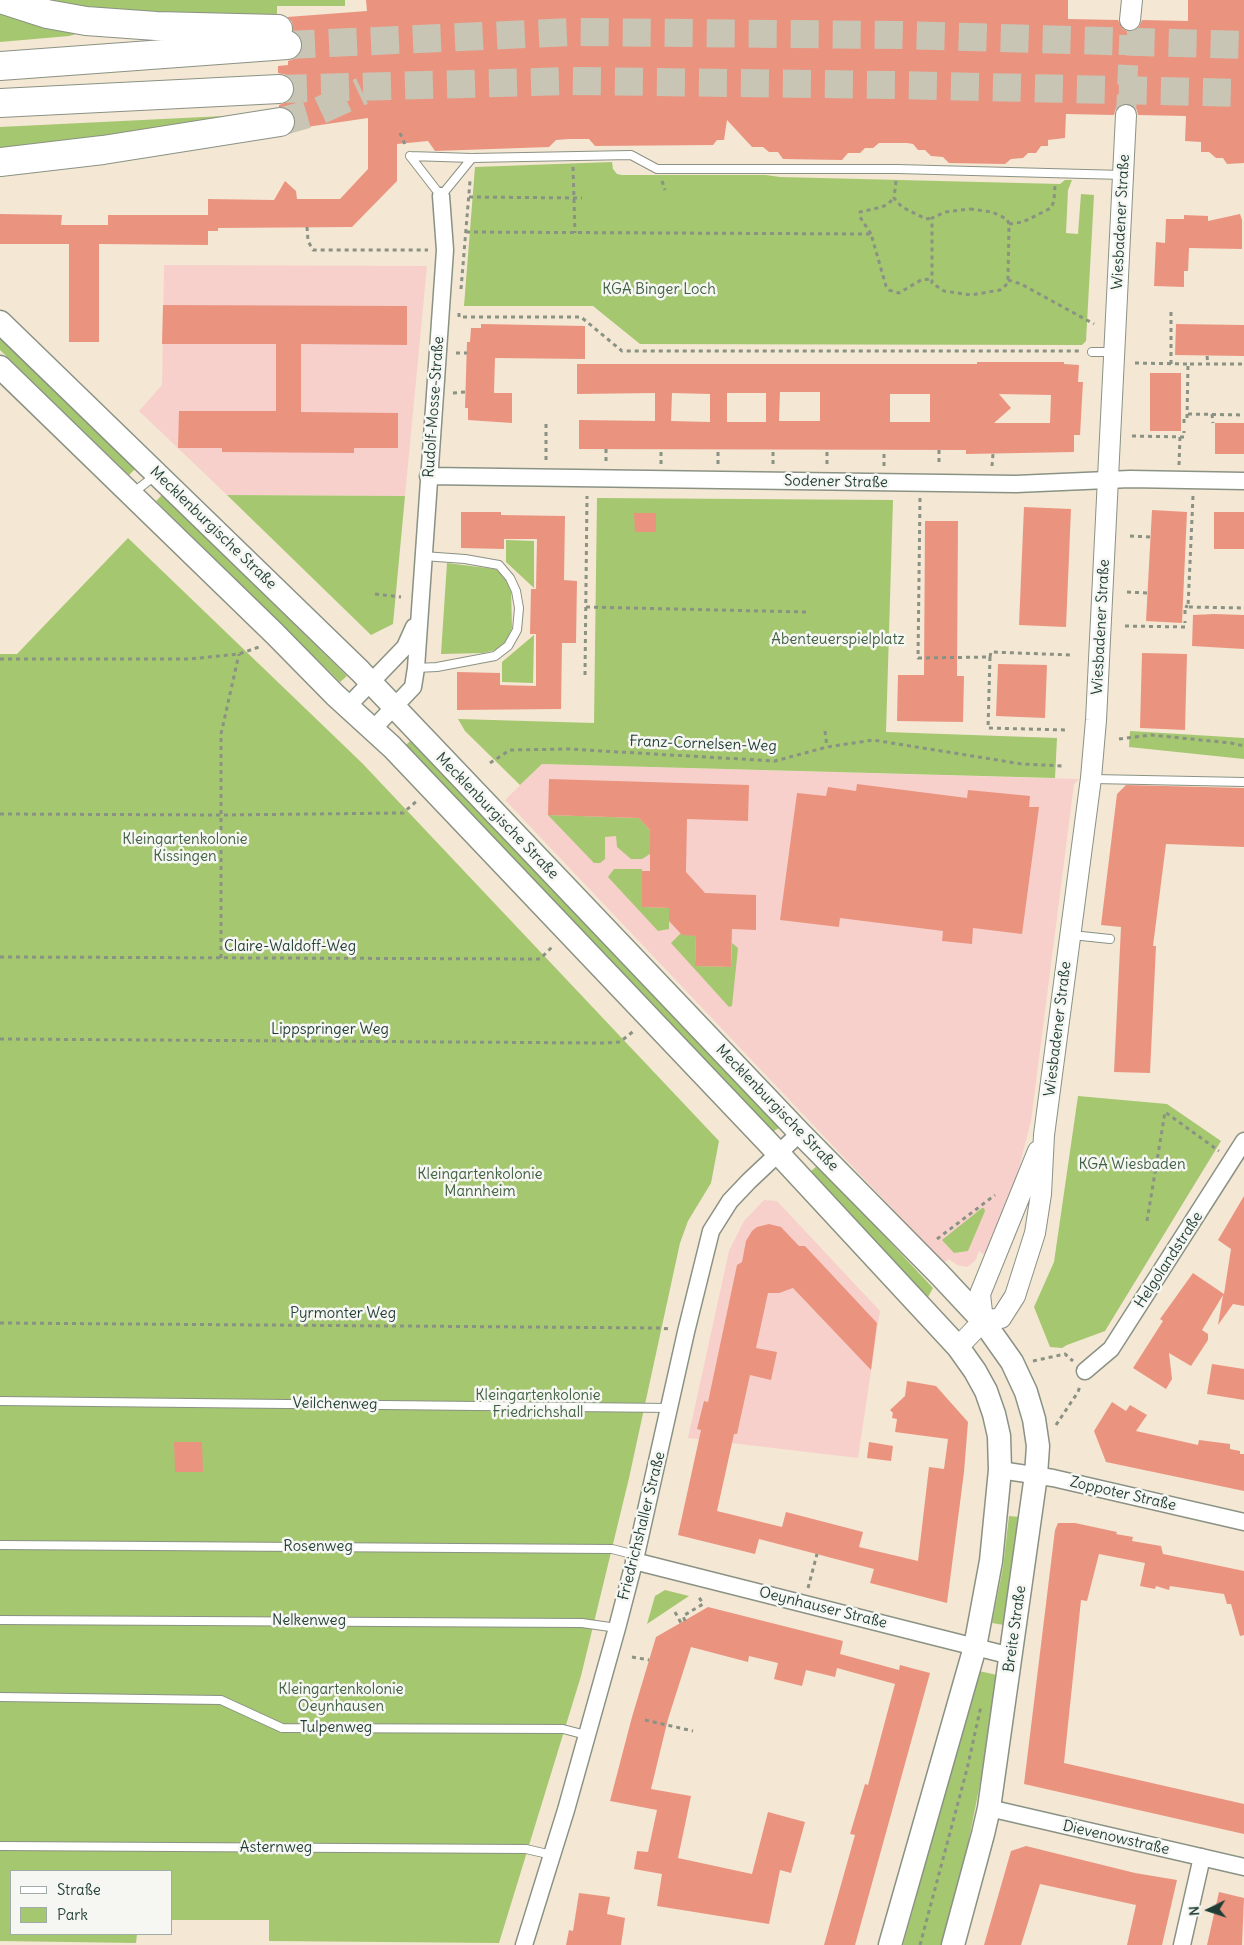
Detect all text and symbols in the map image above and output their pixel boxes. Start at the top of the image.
street label: Wiesbadener Straße [1108,154,1134,290]
park label: KGA Binger Loch [602,281,716,299]
street label: Rudolf-Mosse-Straße [420,336,448,478]
street label: Mecklenburgische Straße [146,463,280,593]
street label: Sodener Straße [784,472,888,492]
street label: Wiesbadener Straße [1088,559,1114,695]
park label: Abenteuerspielplatz [771,631,905,649]
street label: Franz-Cornelsen-Weg [629,732,777,756]
street label: Mecklenburgische Straße [432,749,562,883]
park label: Kleingartenkolonie Kissingen [122,831,248,866]
street label: Claire-Waldoff-Weg [224,938,356,956]
street label: Wiesbadener Straße [1041,960,1075,1098]
street label: Lippspringer Weg [271,1021,389,1039]
street label: Mecklenburgische Straße [712,1041,842,1175]
park label: KGA Wiesbaden [1078,1156,1186,1174]
park label: Kleingartenkolonie Mannheim [417,1166,543,1201]
street label: Helgolandstraße [1131,1209,1207,1311]
street label: Pyrmonter Weg [290,1305,396,1323]
park label: Kleingartenkolonie Friedrichshall [475,1387,601,1422]
street label: Veilchenweg [292,1394,378,1414]
street label: Friedrichshaller Straße [615,1450,669,1602]
street label: Zoppoter Straße [1068,1473,1178,1515]
street label: Rosenweg [283,1538,353,1556]
street label: Oeynhauser Straße [757,1583,889,1633]
street label: Breite Straße [1000,1584,1030,1674]
street label: Nelkenweg [272,1612,346,1630]
park label: Kleingartenkolonie Oeynhausen [278,1681,404,1716]
street label: Tulpenweg [300,1719,372,1737]
street label: Dievenowstraße [1061,1817,1171,1859]
street label: Asternweg [240,1839,312,1857]
legend [10,1870,172,1935]
text: Straße [57,1880,101,1899]
north arrow [1184,1885,1234,1935]
text: Park [57,1905,88,1924]
text: N [1185,1906,1203,1917]

